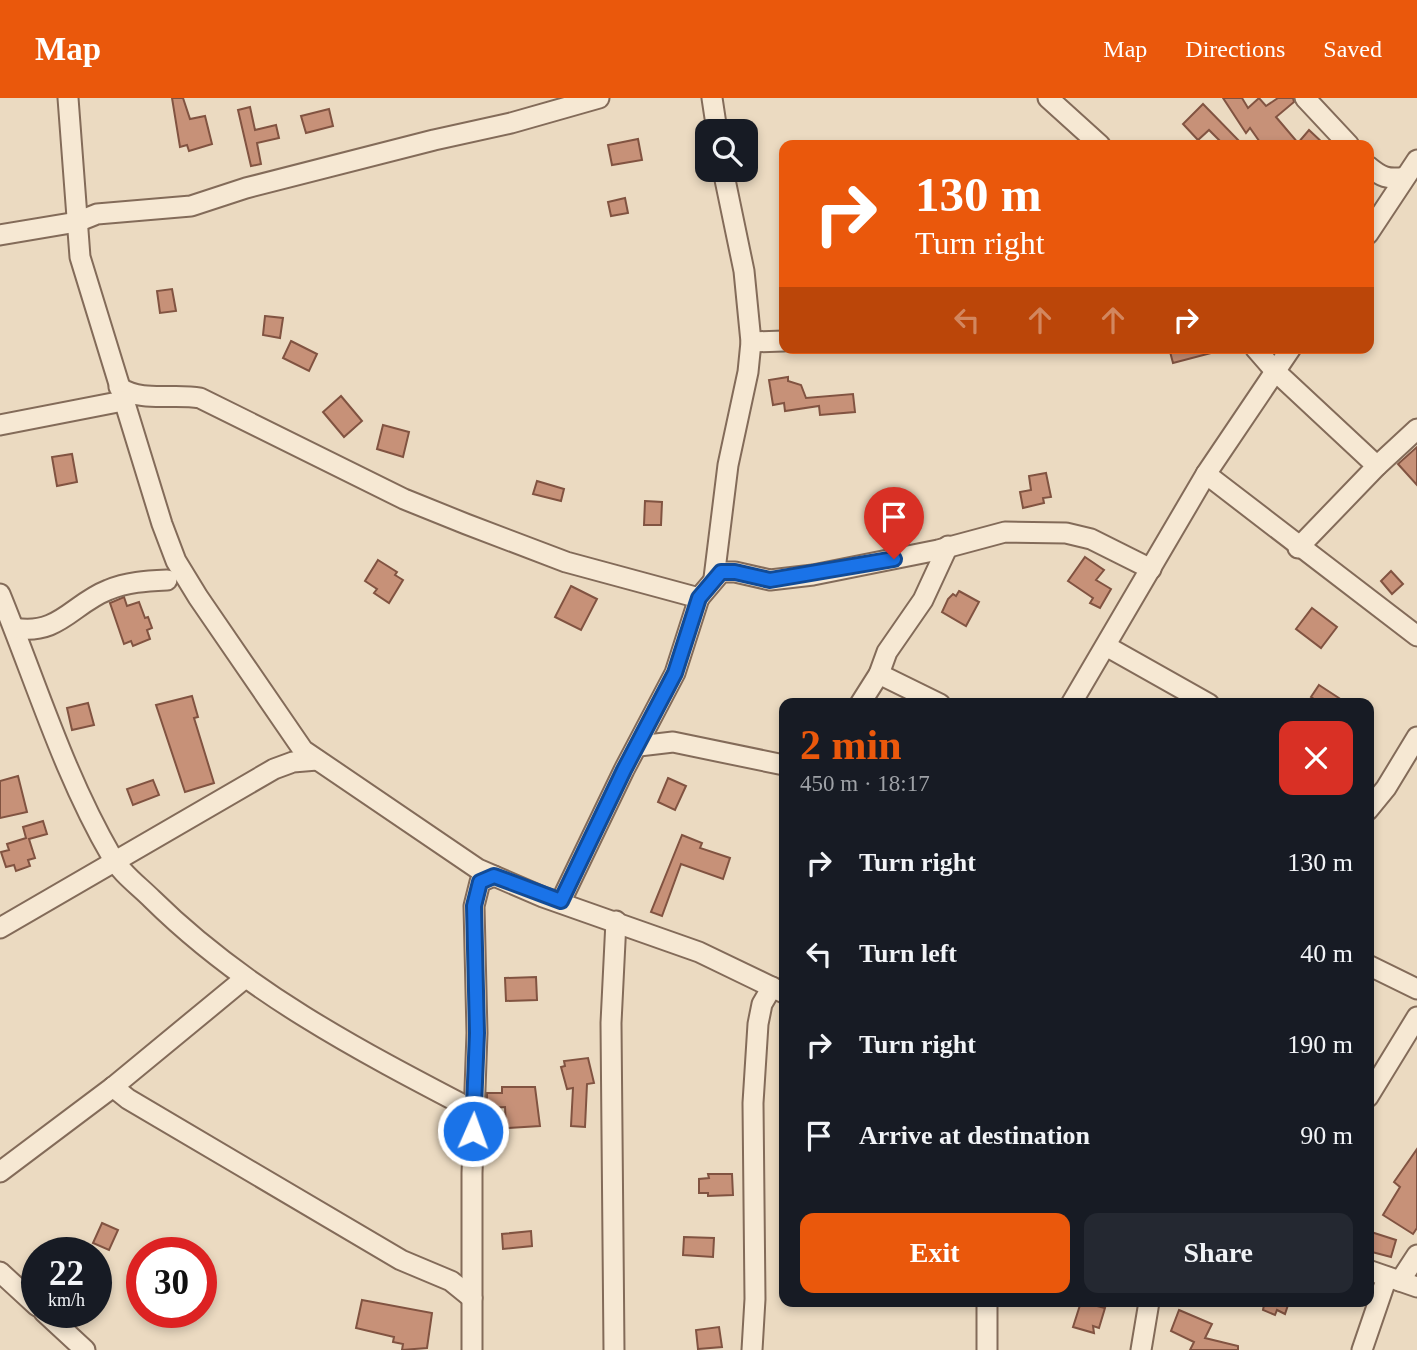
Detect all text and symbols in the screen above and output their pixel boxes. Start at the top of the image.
text: Map [35,31,101,67]
text: Map [1103,36,1147,62]
text: Directions [1185,36,1285,62]
text: Saved [1323,36,1382,62]
map controls [695,119,758,182]
button: search [695,119,758,182]
text: 130 m [915,167,1042,222]
icon: right [800,168,891,259]
text: Turn right [915,225,1045,261]
icon: left [948,301,986,339]
icon: ahead [1021,301,1059,339]
icon: ahead [1094,301,1132,339]
icon: right [1167,301,1205,339]
pin [864,487,924,559]
icon: arrive [875,498,913,536]
button: close [1279,721,1353,795]
text: 2 min [800,722,902,768]
text: 450 m · 18:17 [800,771,930,796]
icon: right [800,844,838,882]
text: Turn right [859,848,976,877]
text: 130 m [1287,848,1353,877]
icon: left [800,935,838,973]
text: Turn left [859,939,957,968]
text: 40 m [1300,939,1353,968]
icon: right [800,1026,838,1064]
text: Turn right [859,1030,976,1059]
text: 190 m [1287,1030,1353,1059]
position arrow [436,1094,510,1168]
icon: arrive [800,1117,838,1155]
text: Arrive at destination [859,1121,1090,1150]
text: 90 m [1300,1121,1353,1150]
button: Exit [800,1213,1070,1293]
button: Share [1084,1213,1353,1293]
speed limit sign: 30 [126,1237,217,1328]
text: 22 [49,1254,84,1293]
text: km/h [48,1290,85,1310]

